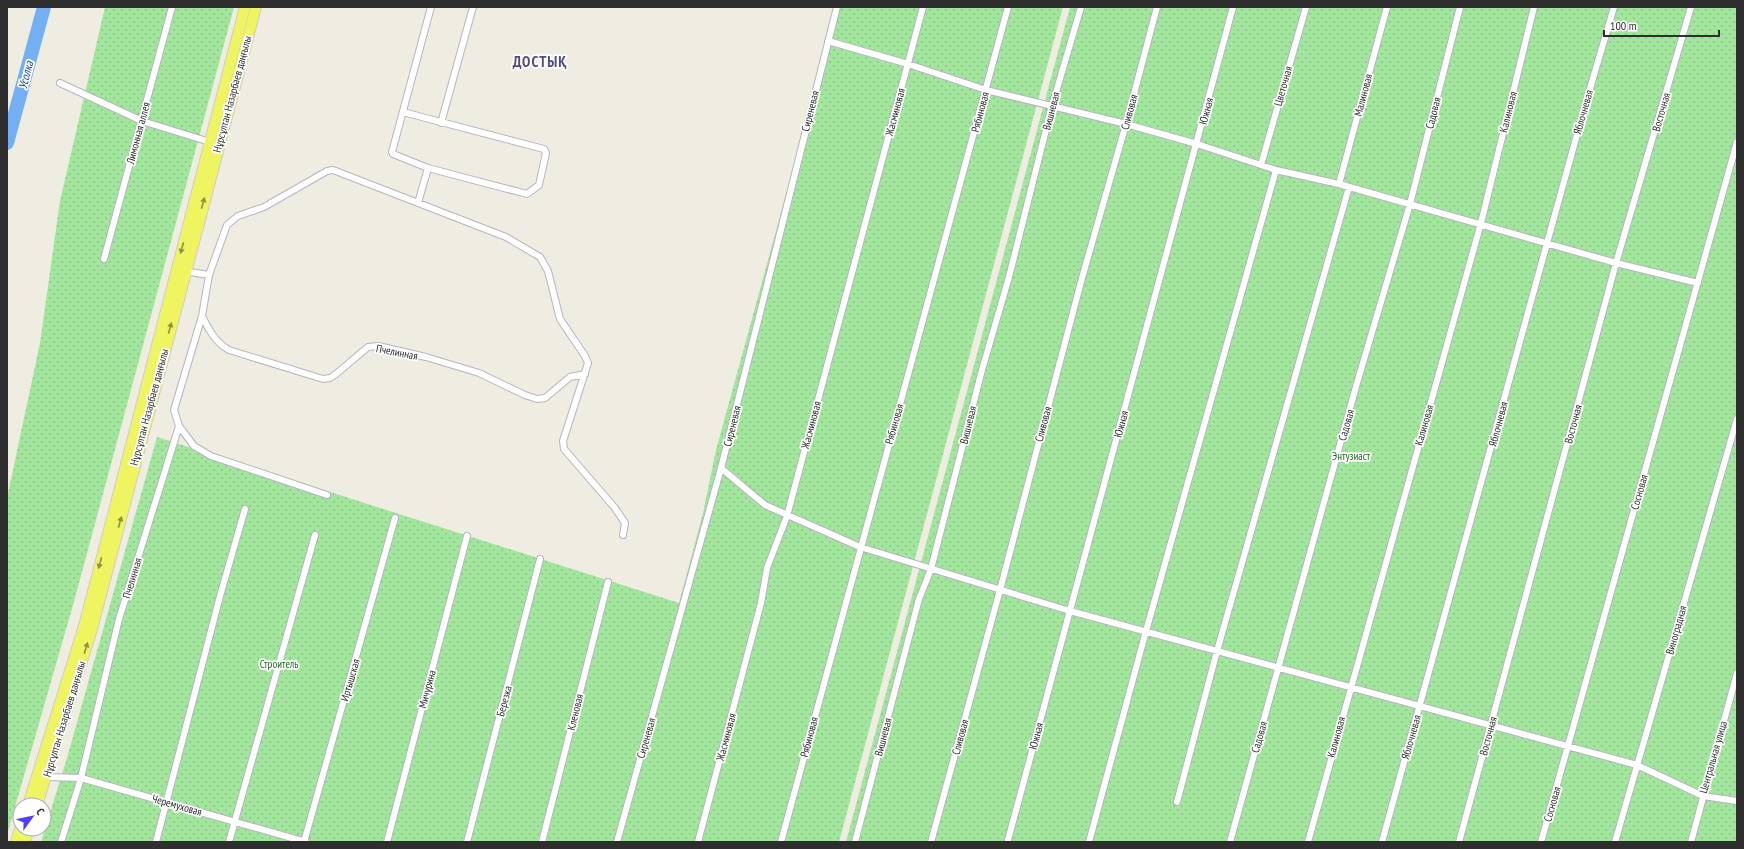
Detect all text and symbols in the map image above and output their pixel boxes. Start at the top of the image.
scale bar [1604,12,1719,38]
text: 100 m [1610,18,1637,33]
street label: Нұрсұлтан Назарбаев даңғылы [210,34,254,154]
district label: ДОСТЫҚ [513,52,567,71]
water label: Усолка [15,58,37,90]
street label: Цветочная [1271,64,1295,108]
street label: Малиновая [1351,72,1375,118]
street label: Жасминовая [882,87,908,138]
street label: Яблочневая [1570,88,1596,136]
street label: Сиреневая [798,89,822,133]
street label: Рябиновая [968,90,992,134]
street label: Вишневая [1039,90,1063,132]
street label: Калиновая [1496,90,1520,134]
street label: Восточная [1649,91,1673,133]
street label: Сливовая [1118,93,1140,131]
street label: Южная [1196,96,1216,126]
street label: Садовая [1422,96,1444,130]
street label: Лимонная аллея [123,100,153,166]
one-way arrow [200,196,206,208]
one-way arrow [179,242,185,254]
one-way arrow [167,322,173,334]
street label: Пчелинная [375,341,419,363]
street label: Нұрсұлтан Назарбаев даңғылы [127,347,171,467]
street label: Жасминовая [798,400,824,451]
street label: Яблочневая [1485,400,1511,448]
street label: Рябиновая [882,402,906,446]
street label: Калиновая [1412,403,1436,447]
street label: Восточная [1561,403,1585,445]
street label: Сиреневая [720,404,744,448]
street label: Вишневая [956,404,980,446]
street label: Сливовая [1032,405,1054,443]
street label: Садовая [1335,408,1357,442]
street label: Южная [1111,409,1131,439]
park label: Энтузиаст [1332,449,1370,463]
street label: Сосновая [1627,473,1651,511]
one-way arrow [117,516,123,528]
street label: Пчелинная [119,556,145,600]
one-way arrow [97,558,103,570]
street label: Виноградная [1662,604,1690,656]
one-way arrow [83,641,89,653]
park label: Строитель [260,657,298,671]
street label: Иртышская [337,657,363,703]
street label: Нұрсұлтан Назарбаев даңғылы [40,659,88,779]
street label: Мичурина [415,668,439,710]
street label: Березка [493,684,515,718]
street label: Кленовая [564,692,586,732]
street label: Жасминовая [713,712,739,763]
street label: Яблочневая [1398,713,1424,761]
street label: Рябиновая [797,715,821,759]
street label: Калиновая [1324,715,1348,759]
street label: Восточная [1476,715,1500,757]
street label: Сиреневая [634,716,658,760]
street label: Вишневая [871,716,895,758]
street label: Сливовая [949,718,971,756]
street label: Центральная улица [1696,719,1730,795]
street label: Садовая [1248,720,1270,754]
street label: Южная [1026,721,1046,751]
street label: Сосновая [1540,785,1564,823]
street label: Черемуховая [150,791,204,819]
north arrow [12,797,52,837]
text: С [33,806,48,817]

